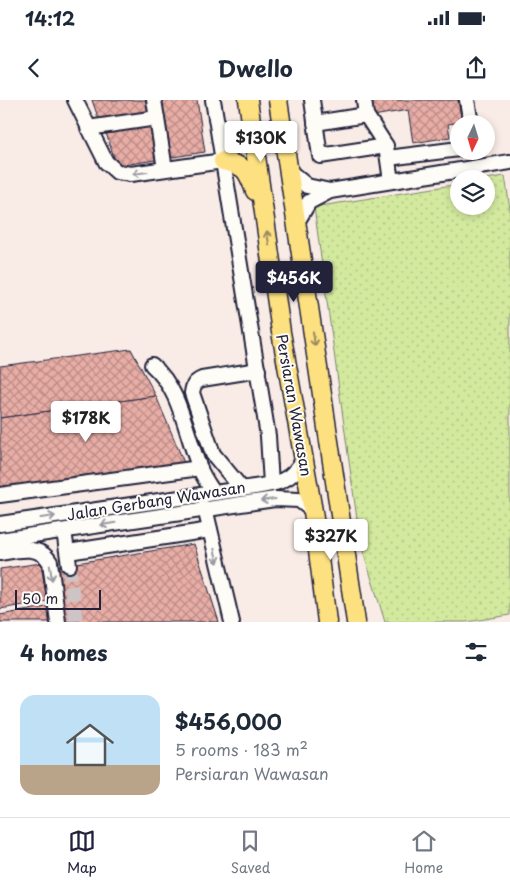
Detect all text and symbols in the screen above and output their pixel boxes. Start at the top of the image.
text: 14:12 [25,4,75,32]
text: Dwello [217,51,293,84]
icon: back [20,54,48,82]
icon: share [462,54,490,82]
north arrow [450,115,495,160]
map controls [450,115,495,215]
pin: $130K [226,120,296,163]
text: $130K [235,125,287,149]
one-way arrow [133,168,149,178]
button: layers [450,170,495,215]
one-way arrow [263,231,273,247]
pin: $456K [259,260,329,303]
text: $456K [267,265,321,289]
one-way arrow [309,330,319,346]
street label: Persiaran Wawasan [271,332,319,478]
pin: $178K [51,400,121,443]
text: $178K [62,405,110,429]
street label: Jalan Gerbang Wawasan [65,475,247,525]
one-way arrow [261,495,277,505]
one-way arrow [40,512,56,522]
pin: $327K [296,518,366,561]
one-way arrow [100,519,116,529]
text: $327K [305,523,357,547]
one-way arrow [212,547,221,563]
one-way arrow [46,565,56,581]
scale bar [15,587,101,610]
text: 50 m [22,588,58,609]
text: 4 homes [20,636,107,668]
icon: filters [462,638,490,666]
text: $456,000 [175,705,282,737]
icon: home [60,715,120,775]
text: 5 rooms · 183 m² [175,737,308,761]
text: Persiaran Wawasan [175,761,329,785]
tab: Map [67,827,97,878]
tab: Saved [231,827,270,878]
tab: Home [404,827,443,878]

